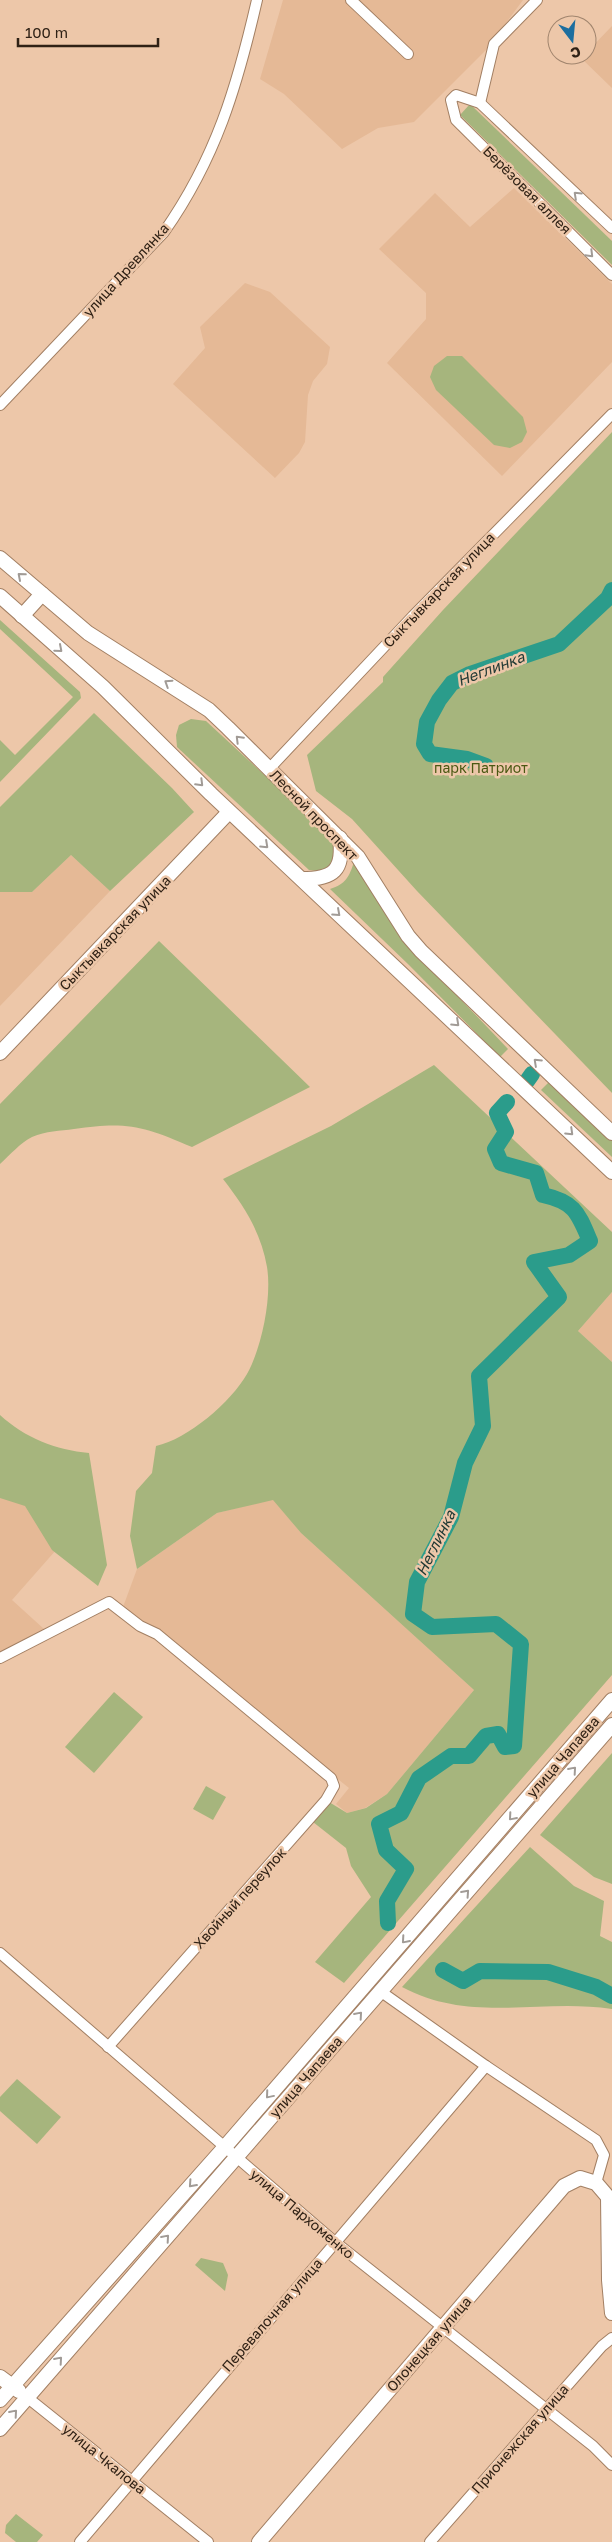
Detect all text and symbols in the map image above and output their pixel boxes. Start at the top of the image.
scale bar [18,15,158,47]
north arrow [547,15,597,65]
text: 100 m [25,23,68,41]
text: С [569,43,583,63]
street label: Берёзовая аллея [480,142,575,237]
one-way arrow [573,192,582,201]
street label: улица Древлянка [79,219,172,320]
one-way arrow [584,248,593,257]
street label: Сыктывкарская улица [379,529,498,651]
one-way arrow [17,572,26,581]
one-way arrow [53,643,62,652]
water label: Неглинка [455,647,527,689]
one-way arrow [164,680,174,689]
one-way arrow [236,736,245,745]
park label: парк Патриот [434,759,528,776]
street label: Лесной проспект [267,766,362,864]
one-way arrow [194,777,203,786]
one-way arrow [259,839,268,848]
street label: Сыктывкарская улица [55,872,174,994]
one-way arrow [332,907,341,916]
one-way arrow [450,1017,459,1026]
one-way arrow [534,1059,543,1068]
one-way arrow [565,1126,574,1135]
water label: Неглинка [412,1507,459,1578]
street label: улица Чапаева [523,1713,603,1801]
one-way arrow [567,1767,576,1776]
one-way arrow [508,1811,517,1820]
street label: Хвойный переулок [190,1844,289,1952]
one-way arrow [460,1889,469,1898]
one-way arrow [402,1934,411,1943]
one-way arrow [353,2012,362,2021]
street label: улица Чапаева [266,2033,346,2121]
one-way arrow [267,2089,275,2098]
street label: улица Пархоменко [247,2165,358,2262]
one-way arrow [189,2179,198,2188]
one-way arrow [160,2235,169,2244]
street label: Перевалочная улица [218,2255,325,2375]
street label: Олонецкая улица [383,2293,474,2395]
one-way arrow [53,2357,62,2366]
street label: Прионежская улица [468,2381,572,2497]
one-way arrow [8,2410,17,2419]
street label: улица Чкалова [59,2420,149,2497]

